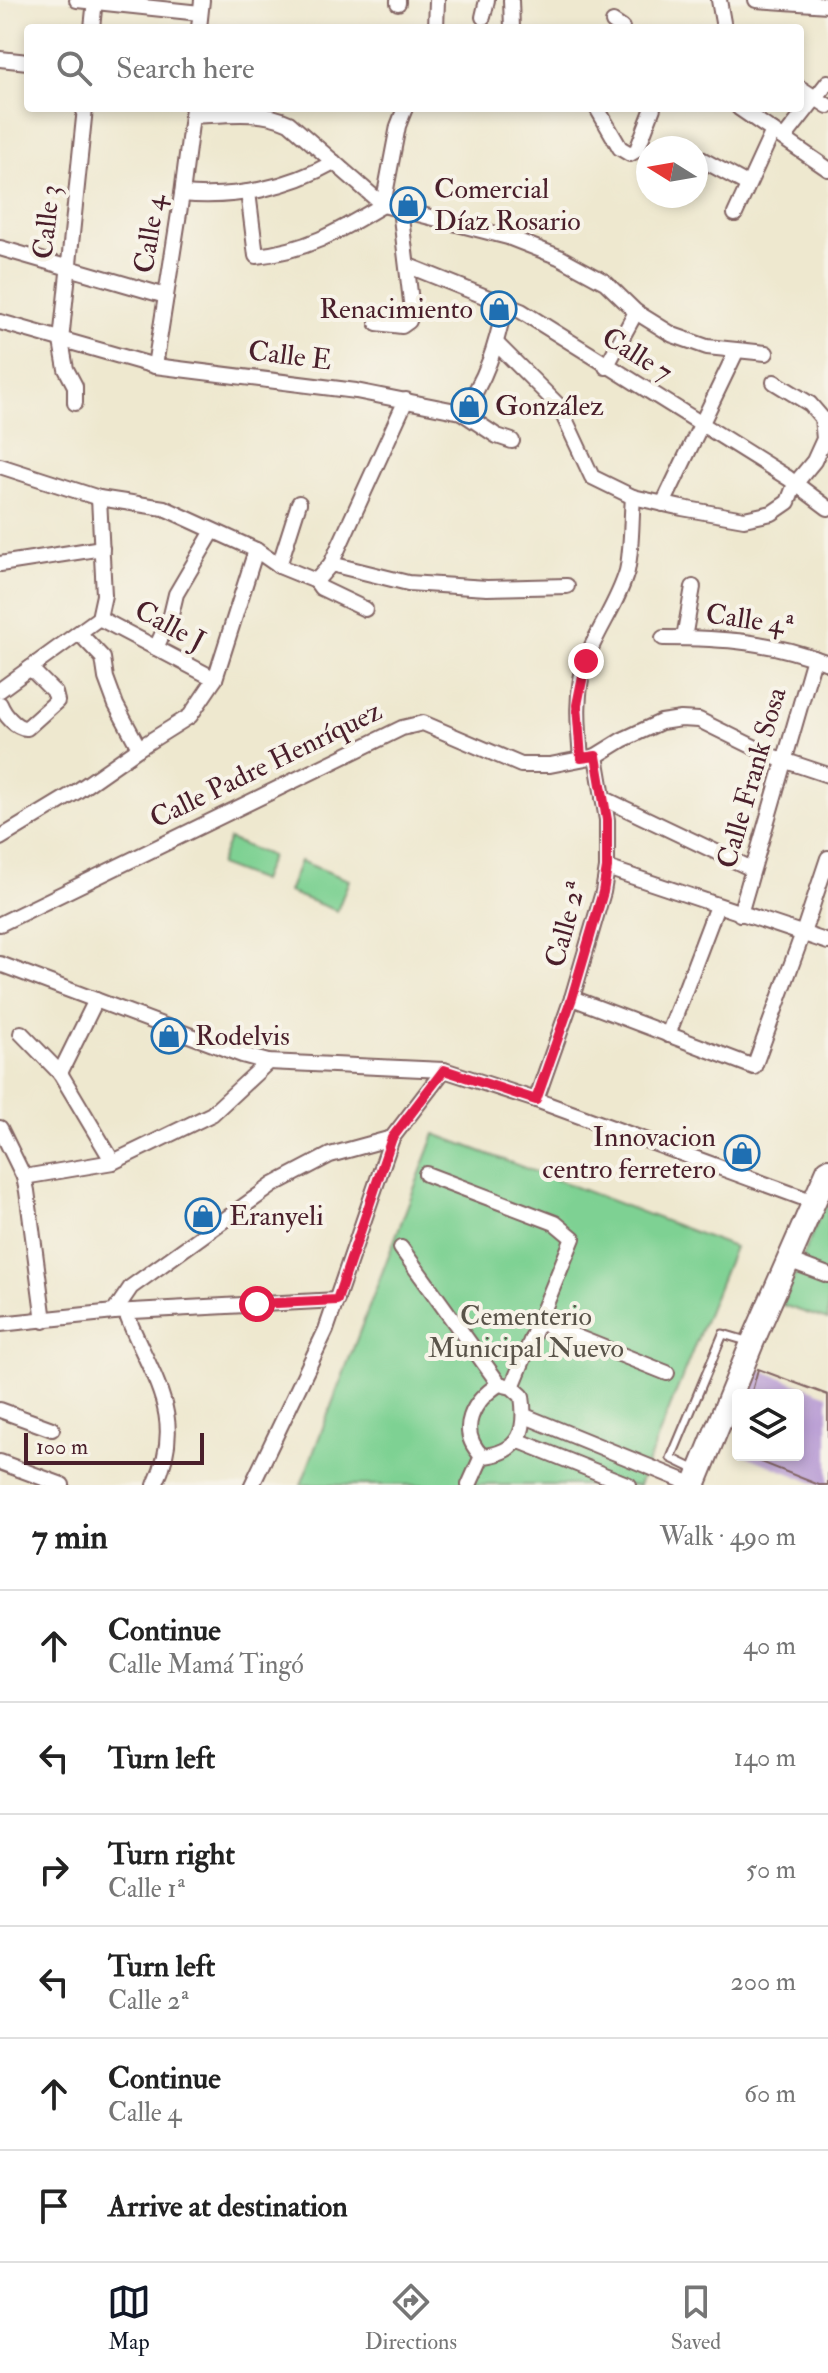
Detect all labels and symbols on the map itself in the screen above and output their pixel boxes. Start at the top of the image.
north arrow [636,136,708,208]
place label: Comercial Díaz Rosario [434,172,581,239]
street label: Calle 3 [26,183,68,261]
shop icon: Comercial Díaz Rosario [389,186,427,224]
street label: Calle 4 [127,190,174,276]
shop icon: Renacimiento [480,290,518,328]
place label: Renacimiento [319,292,473,327]
street label: Calle 7 [595,320,679,390]
street label: Calle E [246,334,334,378]
shop icon: González [450,387,488,425]
place label: González [495,389,604,424]
street label: Calle J [129,593,211,659]
street label: Calle 4ª [703,596,797,644]
route end [568,643,604,679]
street label: Calle Frank Sosa [709,683,795,872]
street label: Calle Padre Henríquez [144,694,388,836]
street label: Calle 2ª [538,877,594,971]
shop icon: Rodelvis [150,1017,188,1055]
place label: Rodelvis [195,1019,290,1054]
place label: Innovacion centro ferretero [542,1120,716,1187]
shop icon: Innovacion centro ferretero [723,1134,761,1172]
shop icon: Eranyeli [184,1197,222,1235]
place label: Eranyeli [229,1199,324,1234]
route start [239,1286,275,1322]
park label: Cementerio Municipal Nuevo [428,1299,624,1366]
scale bar [24,1429,204,1465]

